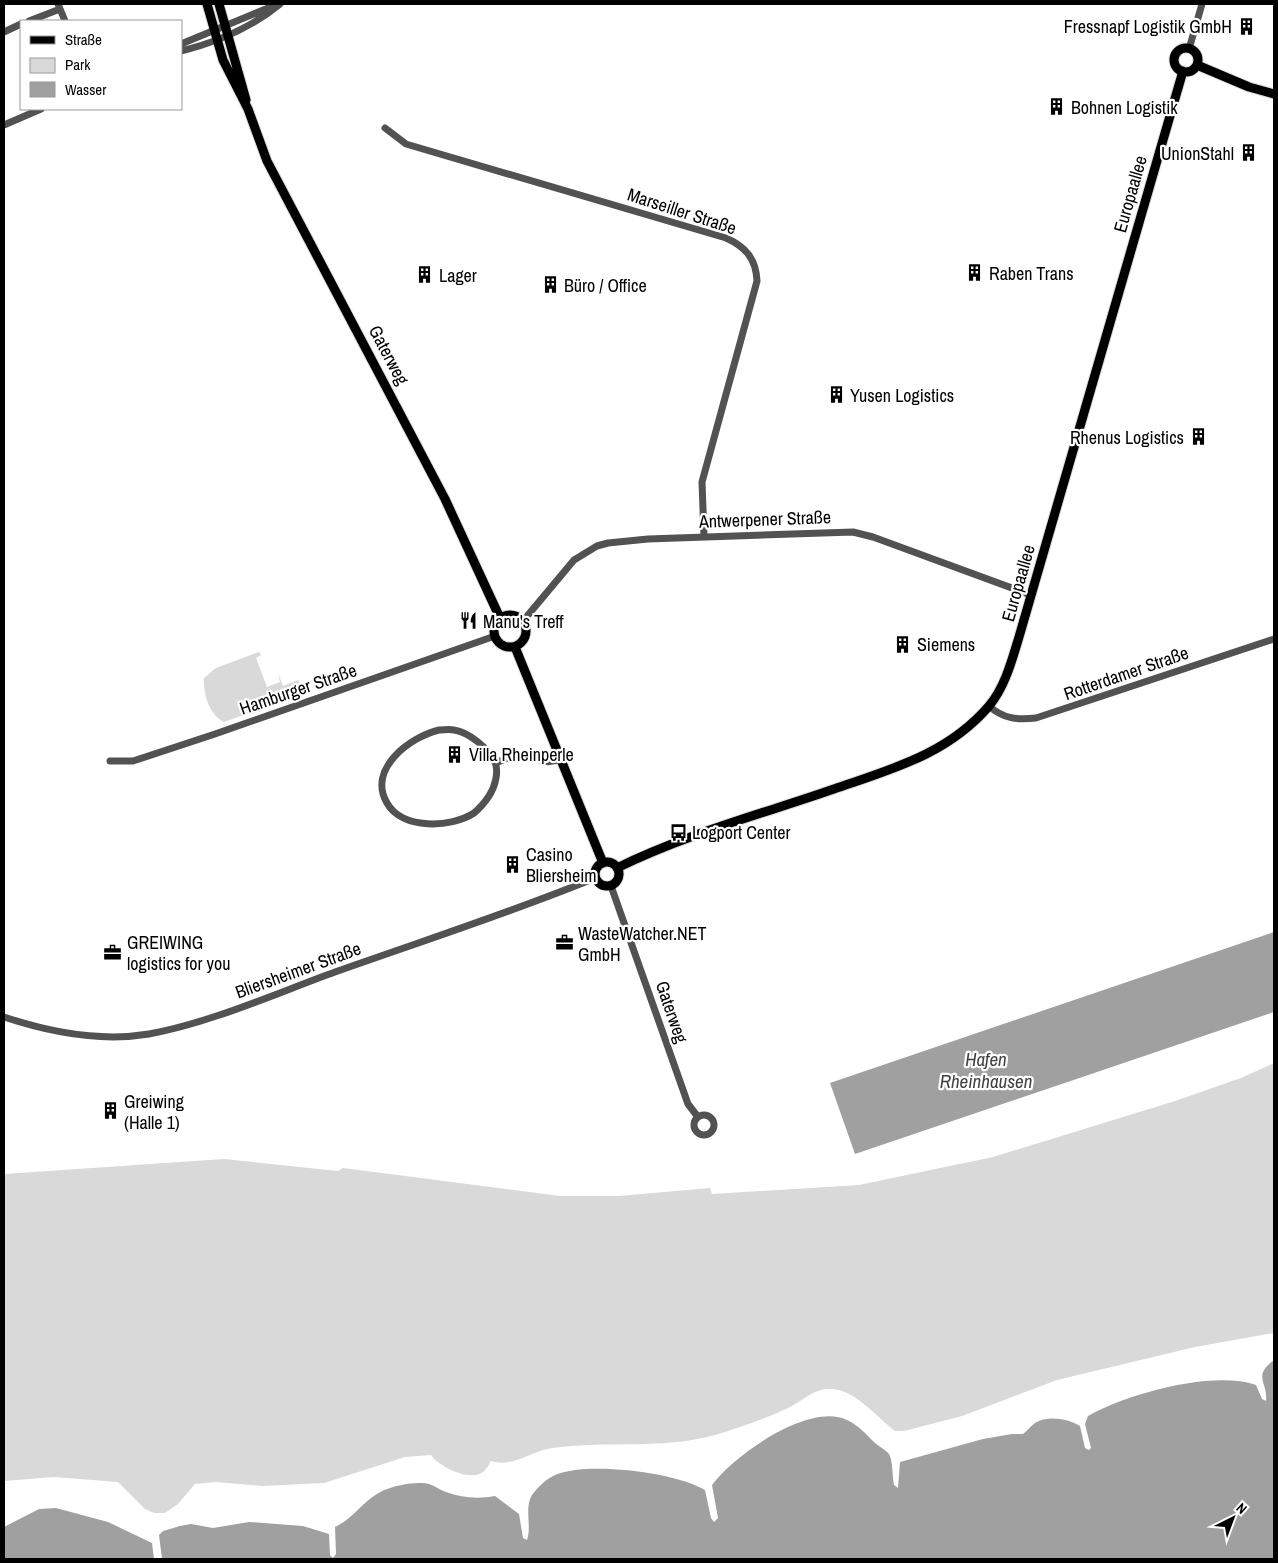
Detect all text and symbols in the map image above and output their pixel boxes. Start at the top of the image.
place label: Fressnapf Logistik GmbH [1064,14,1232,39]
building icon: Fressnapf Logistik GmbH [1236,16,1256,36]
legend [20,20,182,110]
text: Straße [65,29,102,50]
text: Park [65,54,91,75]
text: Wasser [65,79,106,100]
place label: Bohnen Logistik [1071,95,1178,120]
building icon: Bohnen Logistik [1047,97,1067,117]
place label: UnionStahl [1161,141,1234,166]
building icon: UnionStahl [1238,143,1258,163]
street label: Europaallee [1107,153,1153,235]
street label: Marseiller Straße [624,182,740,240]
place label: Raben Trans [989,261,1074,286]
place label: Lager [439,263,477,288]
building icon: Raben Trans [965,263,985,283]
building icon: Lager [415,265,435,285]
place label: Büro / Office [564,273,647,298]
building icon: Büro / Office [540,275,560,295]
street label: Gaterweg [363,321,415,390]
place label: Yusen Logistics [850,383,954,408]
building icon: Yusen Logistics [826,385,846,405]
place label: Rhenus Logistics [1070,425,1184,450]
building icon: Rhenus Logistics [1188,427,1208,447]
street label: Antwerpener Straße [698,504,831,534]
street label: Europaallee [995,542,1041,624]
place label: Manu's Treff [483,609,564,634]
restaurant icon: Manu's Treff [459,611,479,631]
place label: Siemens [917,632,975,657]
building icon: Siemens [893,634,913,654]
street label: Rotterdamer Straße [1060,640,1192,706]
street label: Hamburger Straße [236,657,360,721]
place label: Villa Rheinperle [469,742,574,767]
building icon: Villa Rheinperle [445,744,465,764]
place label: Logport Center [692,820,791,845]
bus stop icon: Logport Center [668,822,688,842]
place label: Casino Bliersheim [526,842,597,888]
building icon: Casino Bliersheim [502,854,522,874]
place label: WasteWatcher.NET GmbH [578,921,707,967]
place label: GREIWING logistics for you [127,930,230,976]
office icon: WasteWatcher.NET GmbH [554,933,574,953]
street label: Bliersheimer Straße [232,936,364,1004]
office icon: GREIWING logistics for you [103,942,123,962]
street label: Gaterweg [650,978,694,1047]
water label: Hafen Rheinhausen [940,1046,1032,1094]
place label: Greiwing (Halle 1) [124,1089,185,1135]
building icon: Greiwing (Halle 1) [100,1101,120,1121]
north arrow [1208,1493,1258,1543]
text: N [1233,1499,1251,1518]

